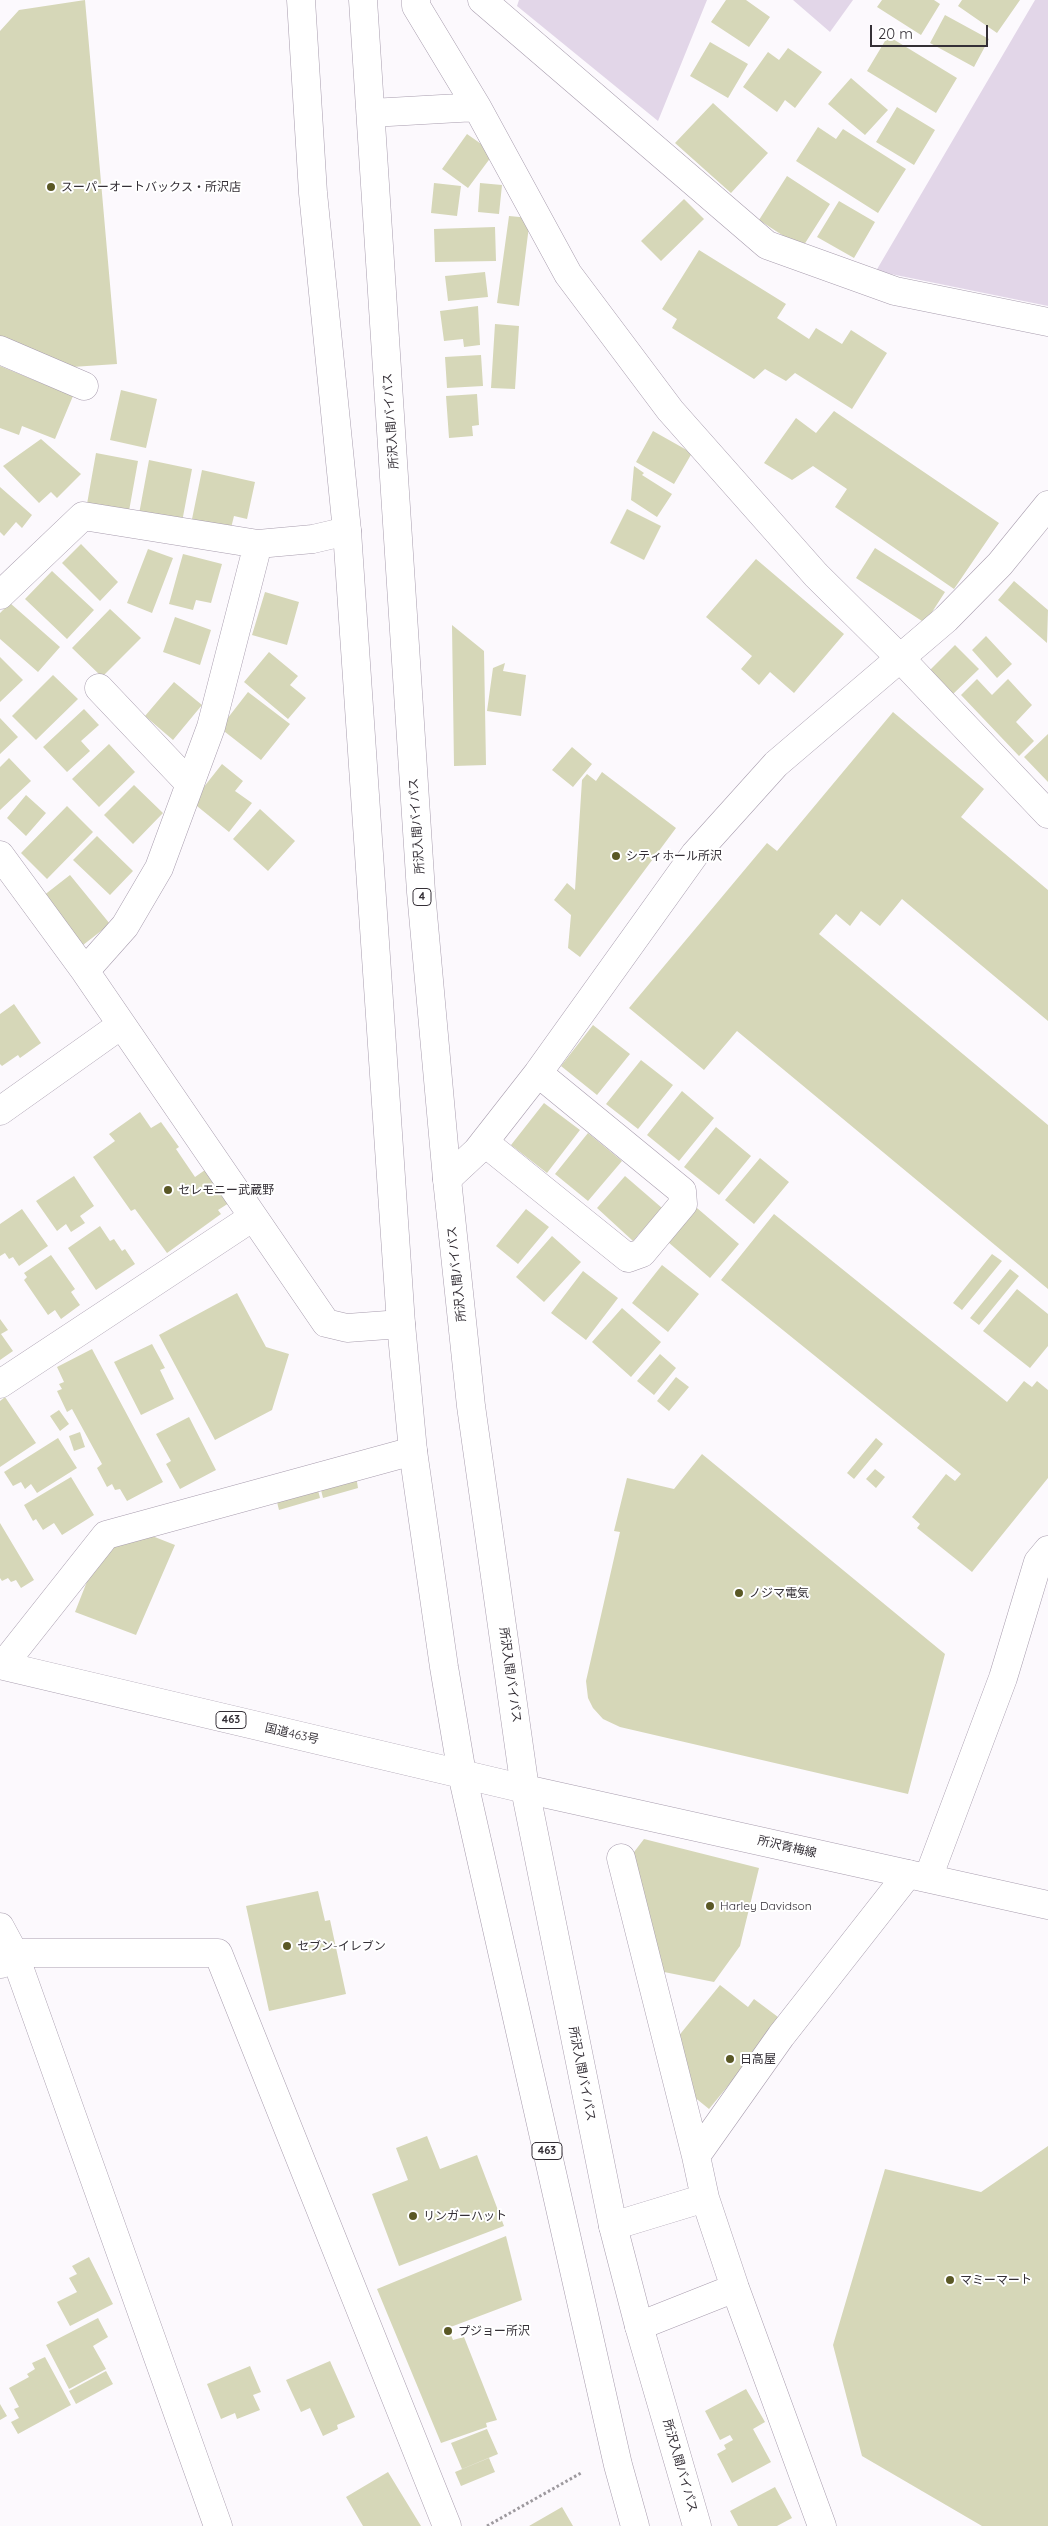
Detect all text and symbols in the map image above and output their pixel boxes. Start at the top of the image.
scale bar [873,15,990,47]
text: 20 m [878,24,913,43]
place label: スーパーオートバックス・所沢店 [61,180,241,194]
marker: スーパーオートバックス・所沢店 [45,181,57,193]
street label: 所沢入間バイパス [380,373,402,469]
street label: 所沢入間バイパス [406,778,428,874]
place label: シティホール所沢 [626,849,722,863]
marker: シティホール所沢 [610,850,622,862]
road number: 4 [413,889,431,906]
place label: セレモニー武蔵野 [178,1183,274,1197]
marker: セレモニー武蔵野 [162,1184,174,1196]
street label: 所沢入間バイパス [445,1226,469,1322]
place label: ノジマ電気 [749,1586,809,1600]
marker: ノジマ電気 [733,1587,745,1599]
street label: 所沢入間バイパス [496,1626,524,1724]
road number: 463 [216,1712,246,1728]
street label: 国道463号 [264,1721,320,1747]
street label: 所沢青梅線 [756,1833,818,1861]
place label: Harley Davidson [720,1899,812,1913]
marker: Harley Davidson [704,1900,716,1912]
place label: セブン-イレブン [297,1939,386,1953]
marker: セブン-イレブン [281,1940,293,1952]
street label: 所沢入間バイパス [566,2026,598,2122]
place label: 日高屋 [740,2052,776,2066]
marker: 日高屋 [724,2053,736,2065]
road number: 463 [532,2142,562,2160]
place label: リンガーハット [423,2209,507,2223]
marker: リンガーハット [407,2210,419,2222]
place label: マミーマート [960,2273,1032,2287]
marker: マミーマート [944,2274,956,2286]
place label: プジョー所沢 [458,2324,530,2338]
marker: プジョー所沢 [442,2325,454,2337]
street label: 所沢入間バイパス [660,2418,700,2514]

